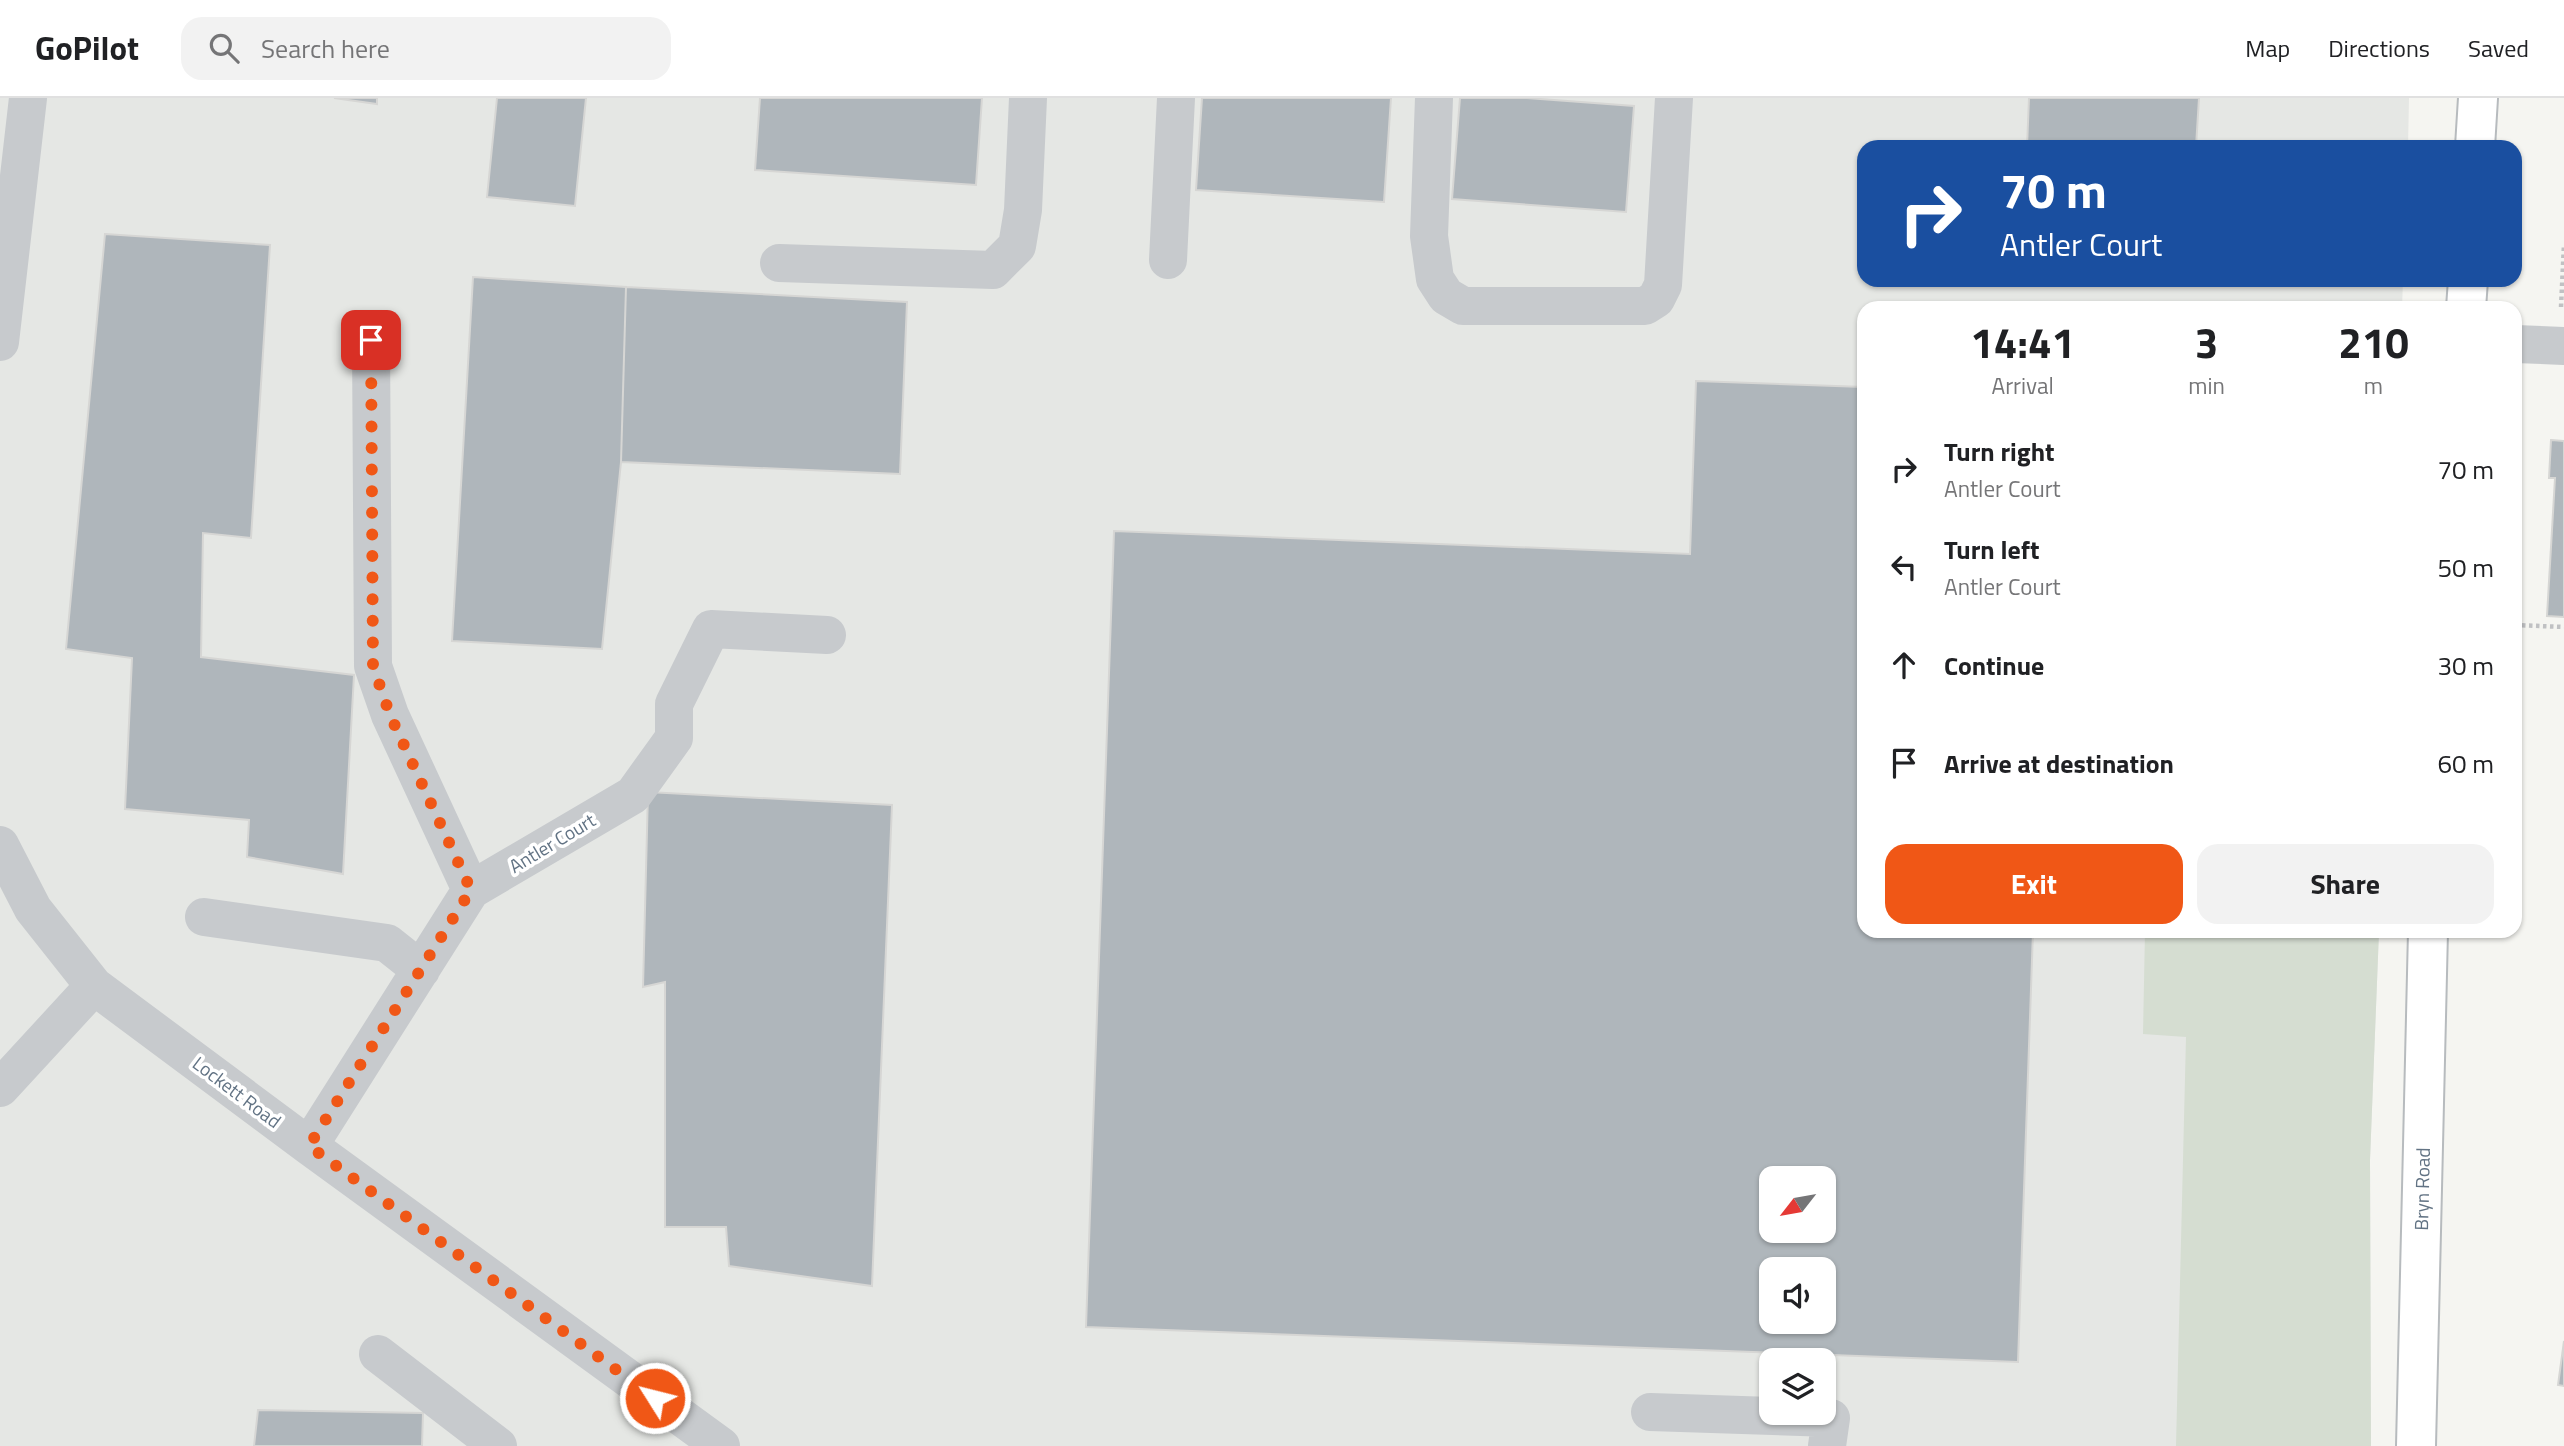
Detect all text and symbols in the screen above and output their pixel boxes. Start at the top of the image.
search box [181,17,671,80]
text: GoPilot [35,23,139,73]
icon: search [205,29,243,67]
text: Search here [261,29,390,68]
text: Map [2245,30,2290,66]
text: Directions [2328,30,2430,66]
text: Saved [2468,30,2529,66]
text: 70 m [2000,152,2107,227]
icon: right [1885,168,1976,259]
text: Antler Court [2000,220,2162,268]
pin [341,310,401,370]
text: 14:41 [1970,310,2075,374]
text: 3 [2195,310,2218,374]
text: 210 [2338,310,2409,374]
icon: arrive [352,321,390,359]
text: Arrival [1991,368,2054,403]
text: min [2188,368,2225,403]
text: m [2364,368,2383,403]
text: Turn right [1944,432,2055,471]
icon: right [1885,450,1923,488]
text: 70 m [2437,450,2494,489]
text: Antler Court [1944,471,2061,506]
text: Turn left [1944,530,2039,569]
icon: left [1885,548,1923,586]
text: 50 m [2437,548,2494,587]
text: Antler Court [1944,569,2061,604]
icon: ahead [1885,646,1923,684]
text: Continue [1944,646,2044,685]
text: 30 m [2437,646,2494,685]
icon: arrive [1885,744,1923,782]
text: Arrive at destination [1944,744,2174,783]
text: 60 m [2437,744,2494,783]
street label: Antler Court [503,805,601,880]
button: Exit [1885,844,2183,924]
button: Share [2197,844,2494,924]
street label: Lockett Road [187,1049,288,1135]
street label: Bryn Road [2406,1147,2437,1231]
north arrow [1759,1166,1836,1242]
map controls [1759,1166,1836,1425]
button: sound [1759,1257,1836,1334]
button: layers [1759,1348,1836,1425]
position arrow [618,1361,692,1435]

